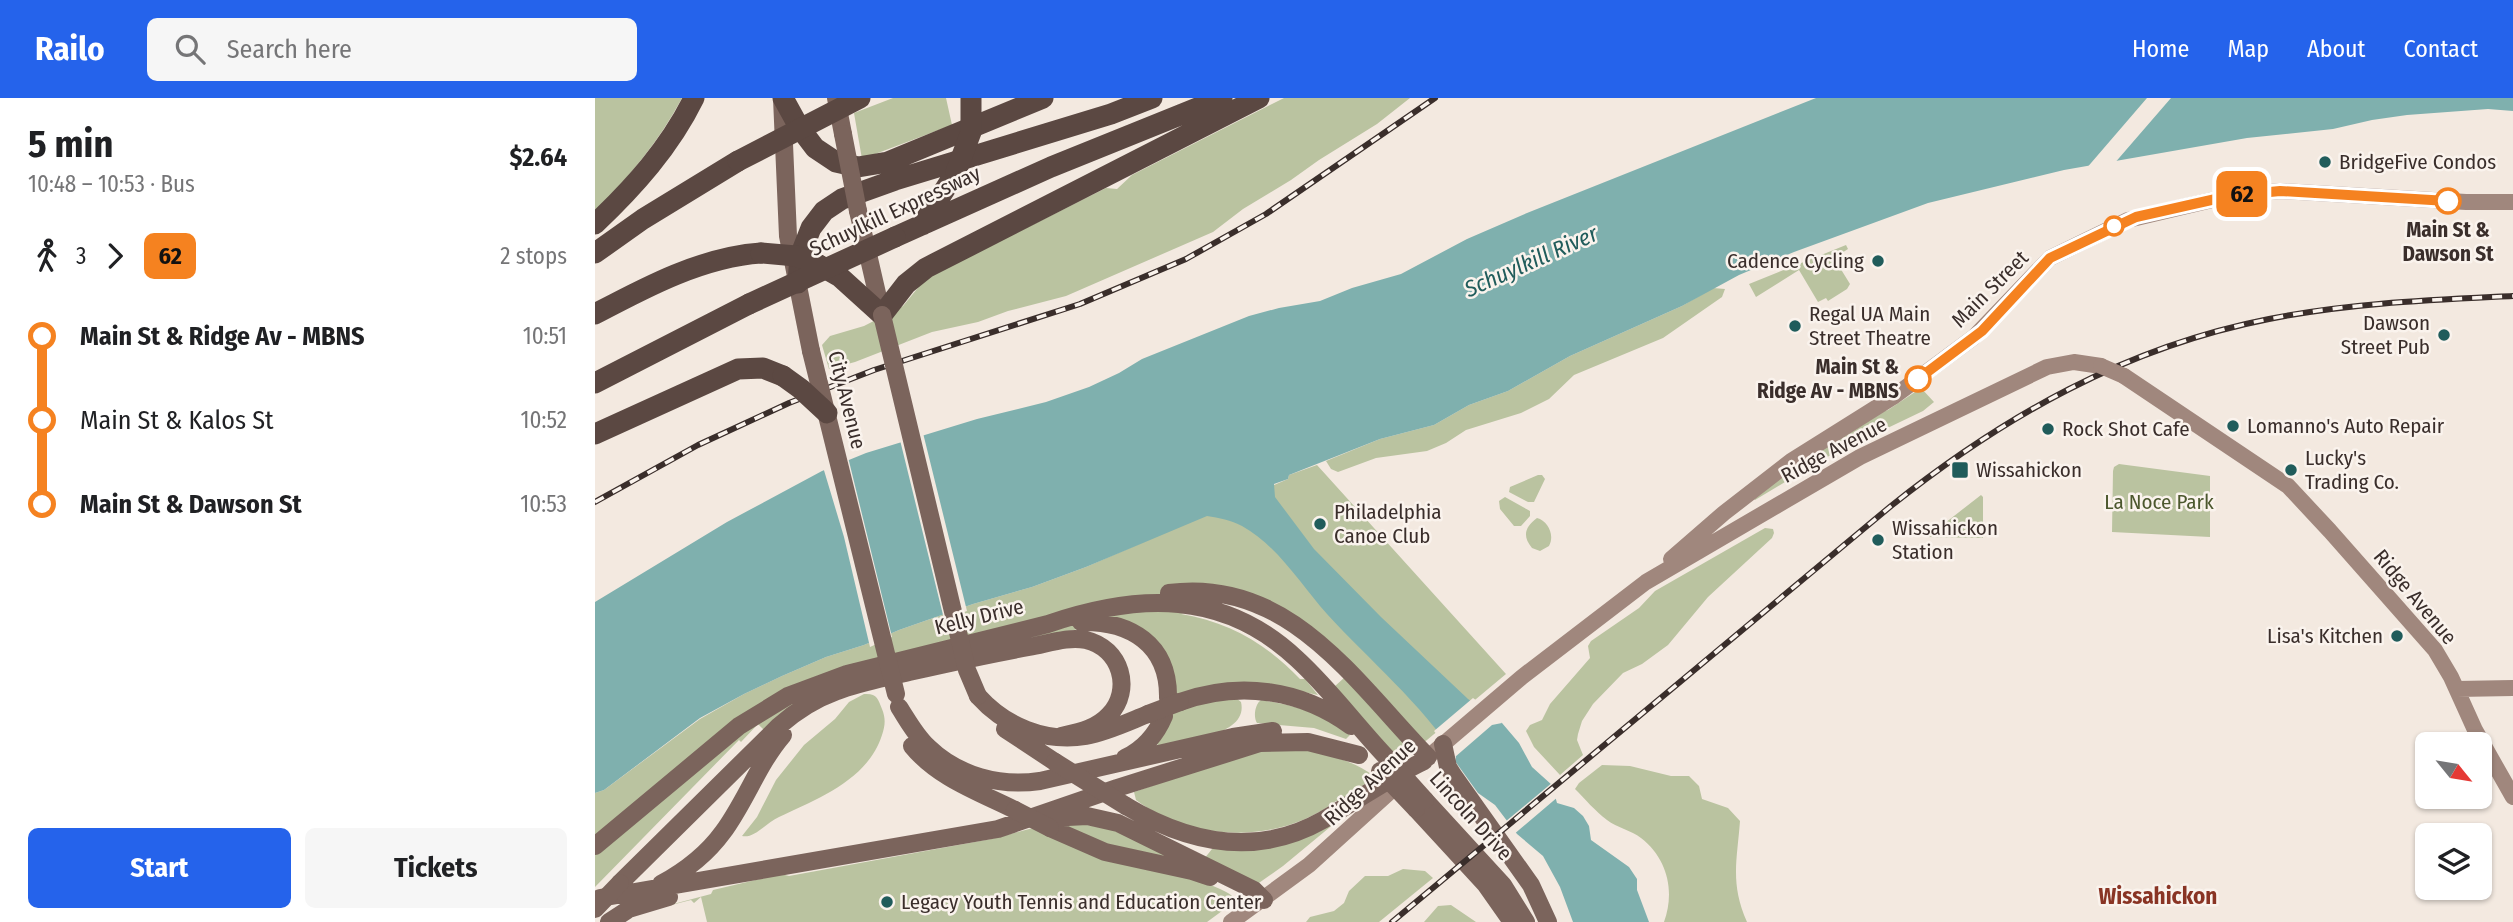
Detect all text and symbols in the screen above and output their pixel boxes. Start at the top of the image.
search box [147,18,637,81]
text: Railo [35,29,105,69]
icon: search [171,30,209,68]
text: Search here [227,34,352,65]
text: Home [2132,35,2189,63]
text: Map [2227,35,2269,63]
text: About [2307,35,2365,63]
text: Contact [2403,35,2478,63]
text: 5 min [28,121,113,167]
text: $2.64 [510,142,567,173]
place label: BridgeFive Condos [2339,149,2496,175]
marker: BridgeFive Condos [2317,154,2333,170]
street label: Schuylkill Expressway [806,160,985,262]
text: 10:48 – 10:53 · Bus [28,170,195,198]
line badge: 62 [2211,171,2273,217]
text: 62 [2230,180,2254,208]
marker: Main St & Dawson St [2435,188,2461,214]
unlabelled marker [2104,216,2124,236]
place label: Main St & Dawson St [2402,217,2494,267]
water label: Schuylkill River [1459,219,1603,303]
icon: walk [28,237,66,275]
icon: forward [96,237,134,275]
text: 3 [76,242,86,270]
text: 62 [158,242,182,270]
text: 2 stops [500,242,567,270]
street label: Main Street [1946,245,2034,333]
place label: Cadence Cycling [1727,248,1864,274]
marker: Cadence Cycling [1870,253,1886,269]
place label: Regal UA Main Street Theatre [1809,301,1931,351]
place label: Dawson Street Pub [2341,310,2430,360]
marker: Regal UA Main Street Theatre [1787,318,1803,334]
text: Main St & Ridge Av - MBNS [80,321,365,352]
text: 10:51 [523,322,567,350]
marker: Dawson Street Pub [2436,327,2452,343]
street label: City Avenue [822,348,872,452]
place label: Main St & Ridge Av - MBNS [1757,354,1899,404]
marker: Main St & Ridge Av - MBNS [1905,366,1931,392]
text: Main St & Kalos St [80,405,274,436]
text: 10:52 [521,406,567,434]
street label: Ridge Avenue [1777,411,1891,489]
place label: Lomanno's Auto Repair [2247,413,2445,439]
place label: Rock Shot Cafe [2062,416,2190,442]
marker: Lomanno's Auto Repair [2225,418,2241,434]
marker: Rock Shot Cafe [2040,421,2056,437]
place label: Lucky's Trading Co. [2305,445,2399,495]
place label: Wissahickon [1976,457,2082,483]
marker: Wissahickon [1950,460,1970,480]
marker: Lucky's Trading Co. [2283,462,2299,478]
text: Main St & Dawson St [80,489,302,520]
park label: La Noce Park [2104,489,2214,515]
text: 10:53 [520,490,567,518]
place label: Philadelphia Canoe Club [1334,499,1442,549]
place label: Wissahickon Station [1892,515,1998,565]
marker: Philadelphia Canoe Club [1312,516,1328,532]
marker: Wissahickon Station [1870,532,1886,548]
street label: Ridge Avenue [2368,544,2462,650]
street label: Kelly Drive [932,593,1026,641]
place label: Lisa's Kitchen [2267,623,2383,649]
marker: Lisa's Kitchen [2389,628,2405,644]
north arrow [2415,732,2492,808]
map controls [2415,732,2492,900]
street label: Ridge Avenue [1319,733,1421,831]
street label: Lincoln Drive [1424,766,1518,866]
button: layers [2415,823,2492,900]
button: Start [28,828,291,908]
button: Tickets [305,828,567,908]
district label: Wissahickon [2099,882,2217,910]
place label: Legacy Youth Tennis and Education Center [901,889,1262,915]
marker: Legacy Youth Tennis and Education Center [879,894,895,910]

